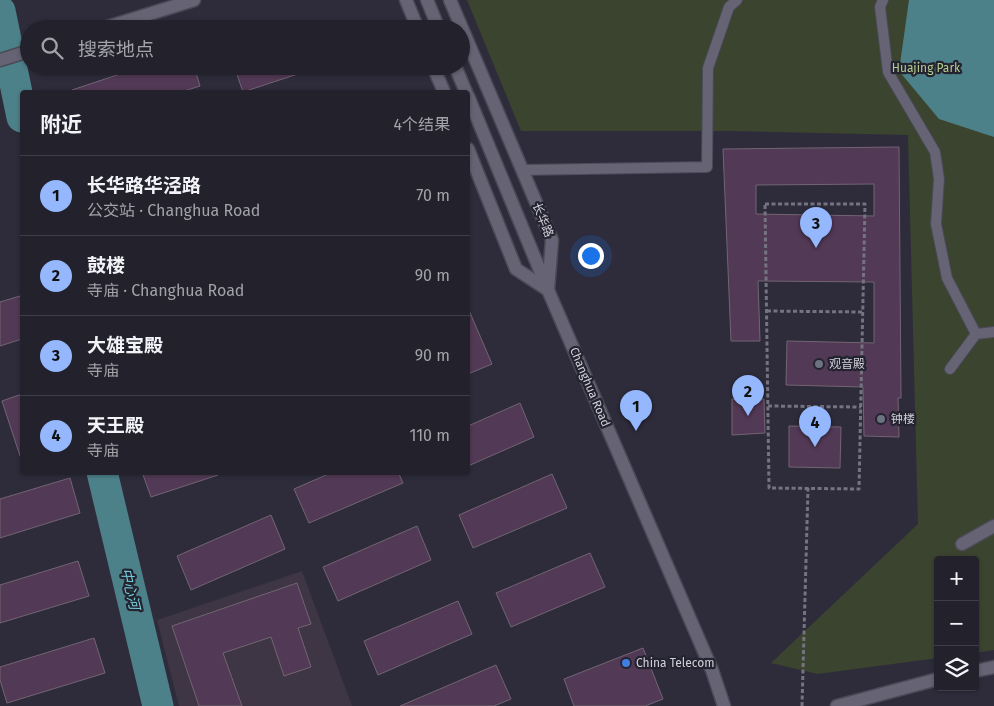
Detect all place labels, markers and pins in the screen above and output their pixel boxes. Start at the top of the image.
pin: 3 [800,207,832,248]
place label: 观音殿 [829,357,865,371]
marker: 观音殿 [813,358,825,370]
pin: 2 [732,375,764,416]
pin: 1 [620,390,652,431]
pin: 4 [799,406,831,447]
place label: 钟楼 [891,412,915,426]
marker: 钟楼 [875,413,887,425]
place label: China Telecom [636,656,715,670]
marker: China Telecom [620,657,632,669]

